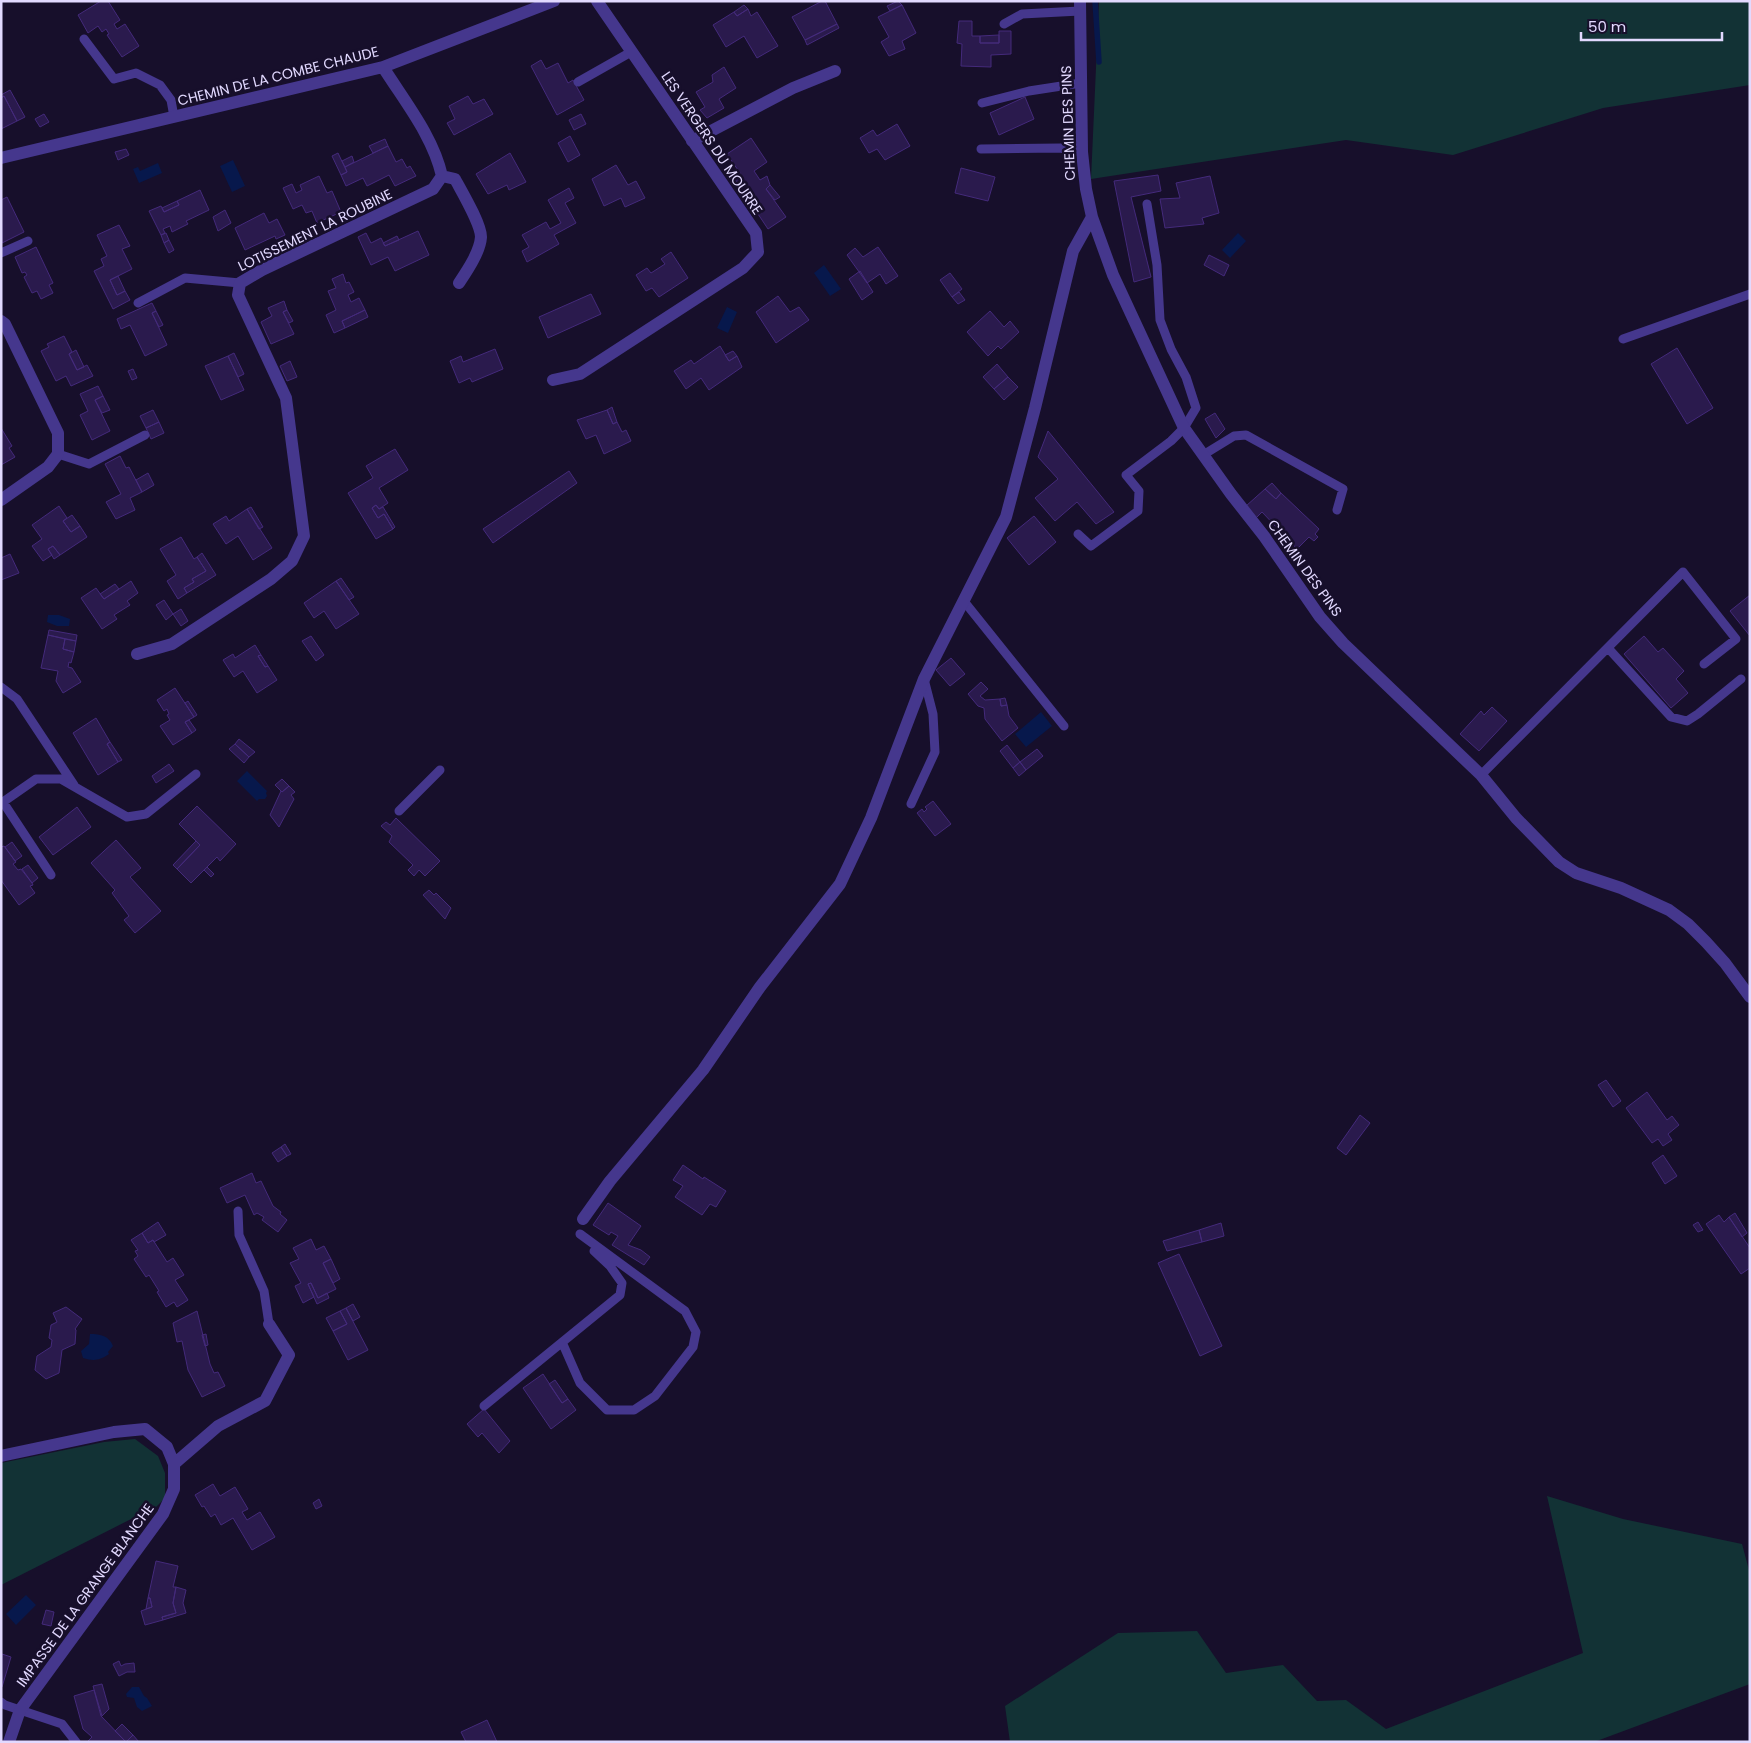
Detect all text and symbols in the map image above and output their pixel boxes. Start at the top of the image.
scale bar [1581,10,1722,42]
text: 50 m [1588,16,1626,37]
street label: CHEMIN DE LA COMBE CHAUDE [175,41,381,111]
street label: CHEMIN DES PINS [1056,65,1080,181]
street label: LES VERGERS DU MOURRE [657,67,767,219]
street label: LOTISSEMENT LA ROUBINE [235,184,395,276]
street label: CHEMIN DES PINS [1263,515,1347,621]
street label: IMPASSE DE LA GRANGE BLANCHE [12,1499,158,1691]

